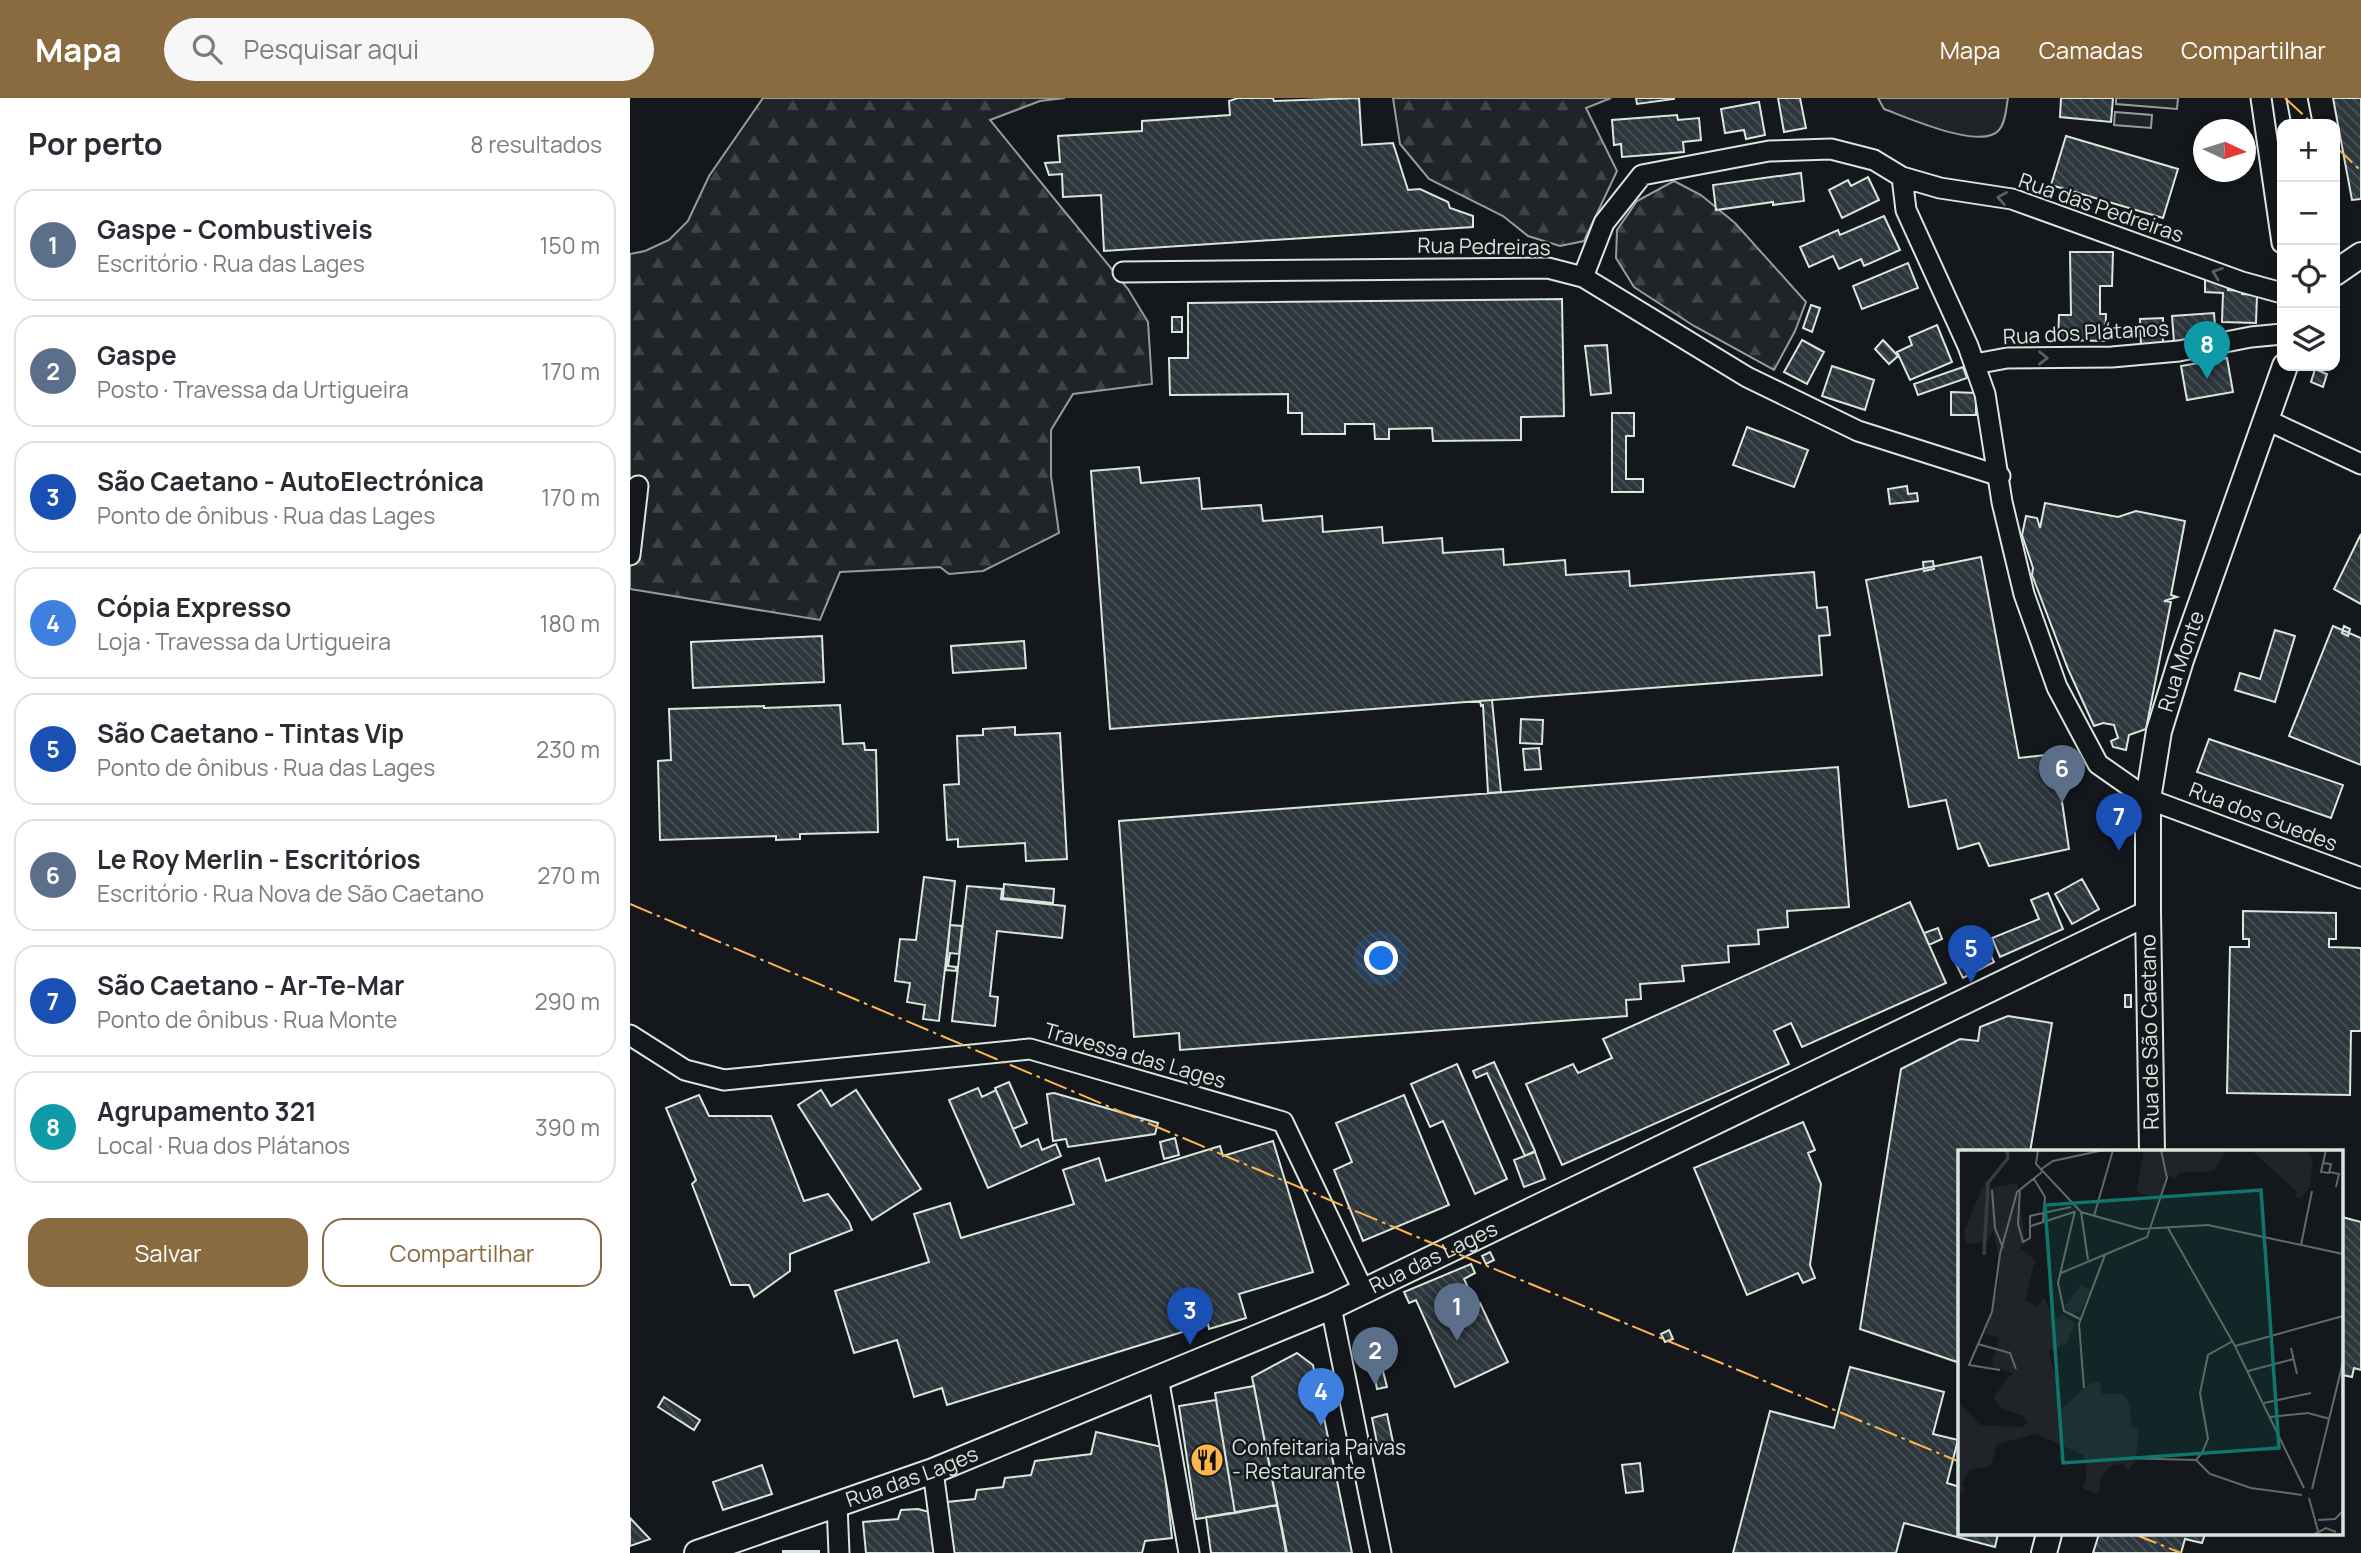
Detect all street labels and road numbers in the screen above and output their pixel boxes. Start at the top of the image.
street label: Rua das Pedreiras [2015,166,2187,248]
street label: Rua Pedreiras [1417,231,1551,261]
street label: Rua dos Plátanos [2002,314,2170,350]
street label: Rua Monte [2151,607,2210,715]
street label: Rua dos Guedes [2185,775,2342,857]
street label: Rua de São Caetano [2133,934,2165,1130]
street label: Travessa das Lages [1041,1016,1229,1094]
street label: Rua das Lages [1364,1214,1502,1300]
street label: Rua das Lages [842,1439,982,1513]

